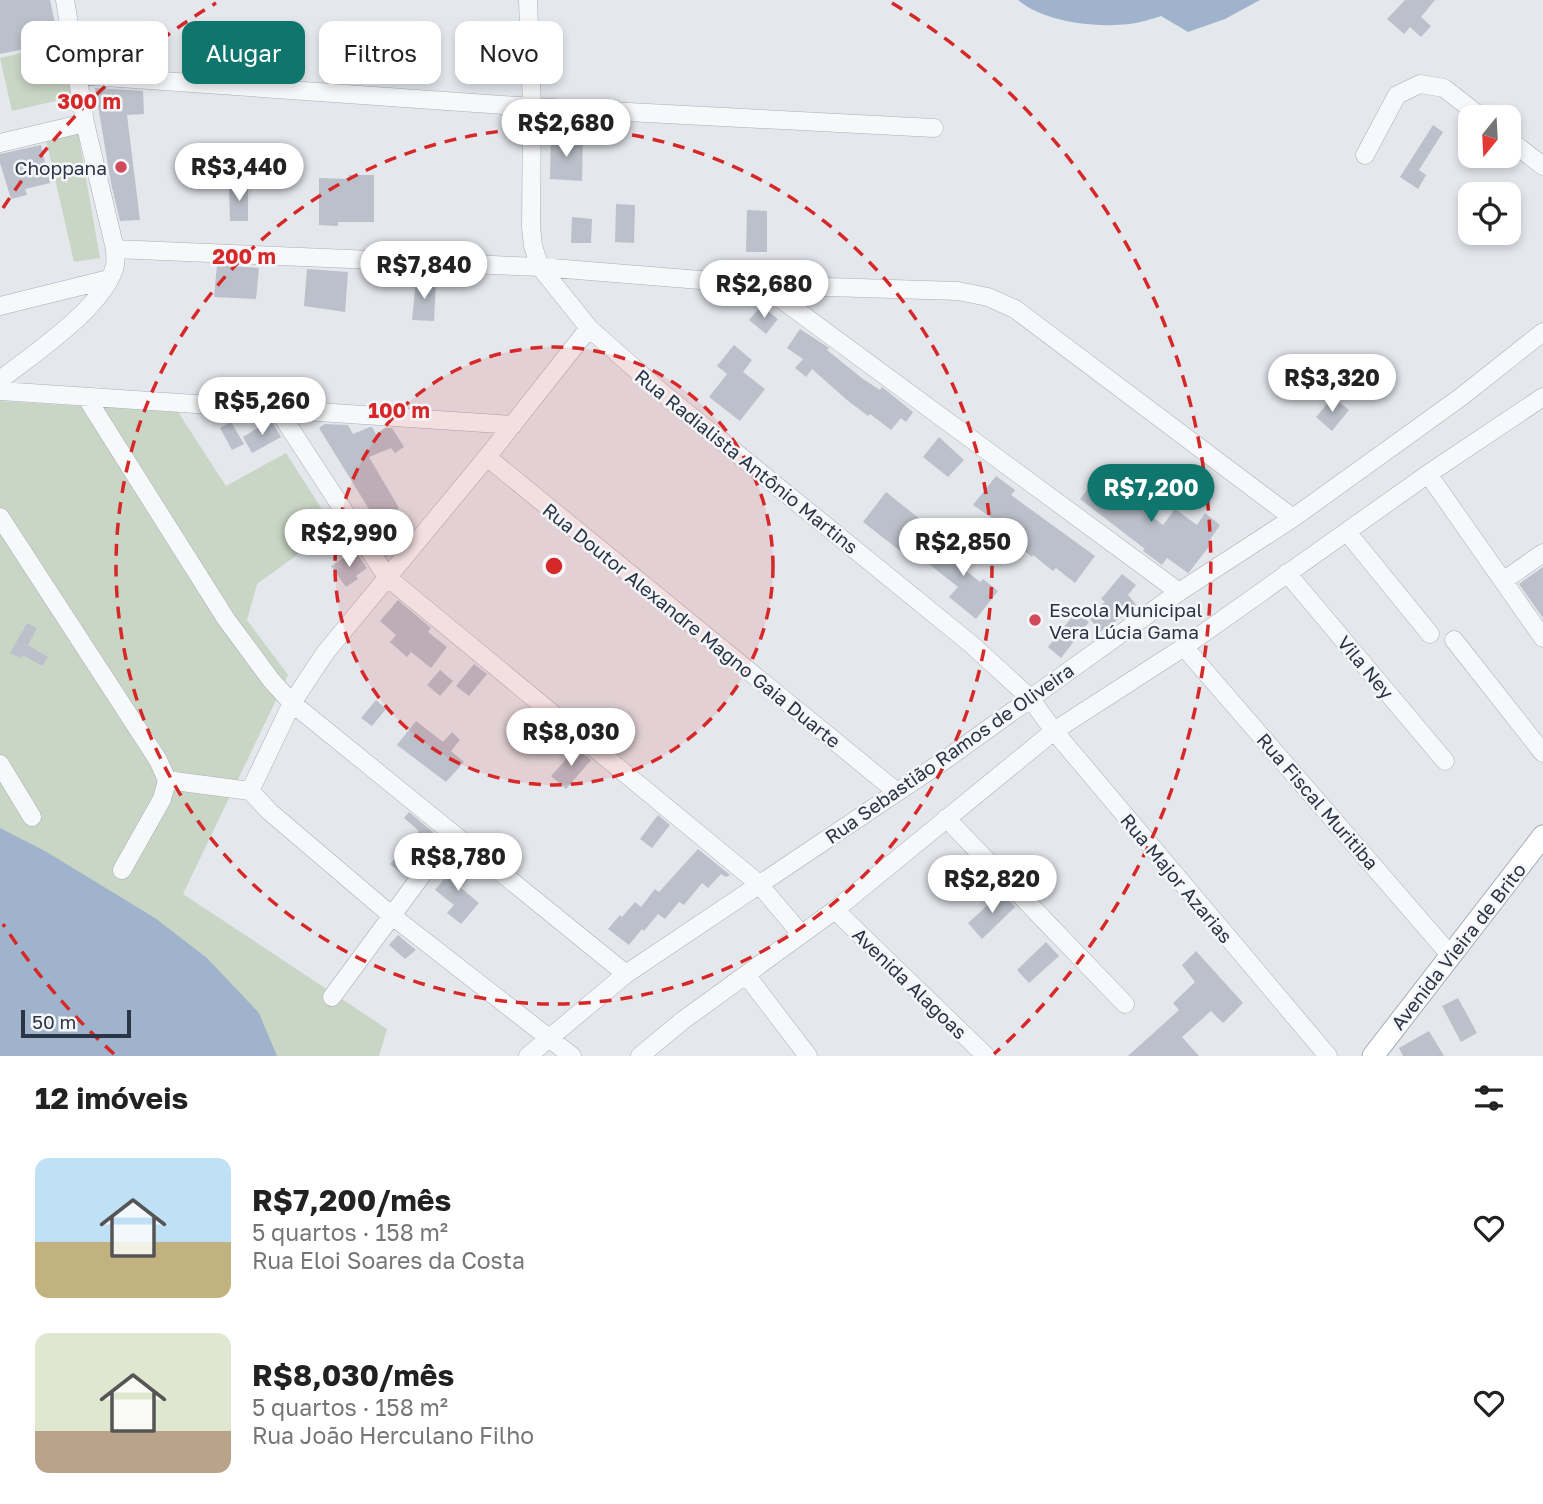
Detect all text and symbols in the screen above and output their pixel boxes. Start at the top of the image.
chip: Comprar [21,21,168,84]
chip: Alugar [182,21,305,84]
chip: Filtros [319,21,441,84]
chip: Novo [455,21,563,84]
text: 300 m [57,88,121,114]
pin: R$2,680 [501,100,631,159]
north arrow [1458,105,1521,168]
map controls [1458,105,1521,245]
text: R$2,680 [517,108,615,136]
pin: R$3,440 [174,144,304,203]
text: R$3,440 [191,152,287,180]
place label: Choppana [14,156,107,179]
marker: Choppana [113,159,129,175]
button: locate [1458,182,1521,245]
pin: R$7,840 [359,242,489,301]
text: 200 m [212,243,276,269]
text: R$7,840 [376,250,472,278]
pin: R$2,680 [699,260,829,320]
text: R$2,680 [715,269,813,297]
pin: R$3,320 [1267,354,1397,414]
text: R$3,320 [1284,363,1380,391]
street label: Rua Radialista Antônio Martins [631,364,863,558]
pin: R$5,260 [197,378,327,437]
text: R$5,260 [214,386,310,414]
text: 100 m [368,397,430,423]
pin: R$7,200 [1086,464,1216,524]
text: R$7,200 [1103,473,1199,501]
street label: Rua Doutor Alexandre Magno Gaia Duarte [539,498,845,752]
pin: R$2,990 [284,510,414,569]
text: R$2,990 [301,518,397,546]
pin: R$2,850 [898,518,1028,578]
text: R$2,850 [915,527,1011,555]
centre of rings [542,554,566,578]
place label: Escola Municipal Vera Lúcia Gama [1049,598,1203,643]
marker: Escola Municipal Vera Lúcia Gama [1027,612,1043,628]
street label: Vila Ney [1333,631,1399,703]
street label: Rua Sebastião Ramos de Oliveira [820,658,1078,848]
pin: R$8,030 [506,708,636,768]
text: R$8,030 [522,717,620,745]
street label: Rua Fiscal Muritiba [1252,728,1384,874]
street label: Rua Major Azarias [1116,809,1238,947]
pin: R$8,780 [393,834,523,893]
text: R$8,780 [410,842,506,870]
pin: R$2,820 [927,856,1057,915]
street label: Avenida Vieira de Brito [1386,858,1530,1034]
text: R$2,820 [944,864,1040,892]
street label: Avenida Alagoas [848,923,972,1043]
scale bar [21,1007,131,1039]
text: 50 m [32,1010,76,1033]
icon: filters [1470,1079,1508,1117]
text: 12 imóveis [35,1080,188,1116]
text: R$7,200/mês [252,1182,451,1218]
icon: home [91,1186,175,1270]
icon: heart [1470,1209,1508,1247]
text: 5 quartos · 158 m² [252,1218,448,1246]
text: Rua Eloi Soares da Costa [252,1246,525,1274]
text: R$8,030/mês [252,1357,454,1393]
icon: home [91,1361,175,1445]
icon: heart [1470,1384,1508,1422]
text: 5 quartos · 158 m² [252,1393,448,1421]
text: Rua João Herculano Filho [252,1421,534,1449]

